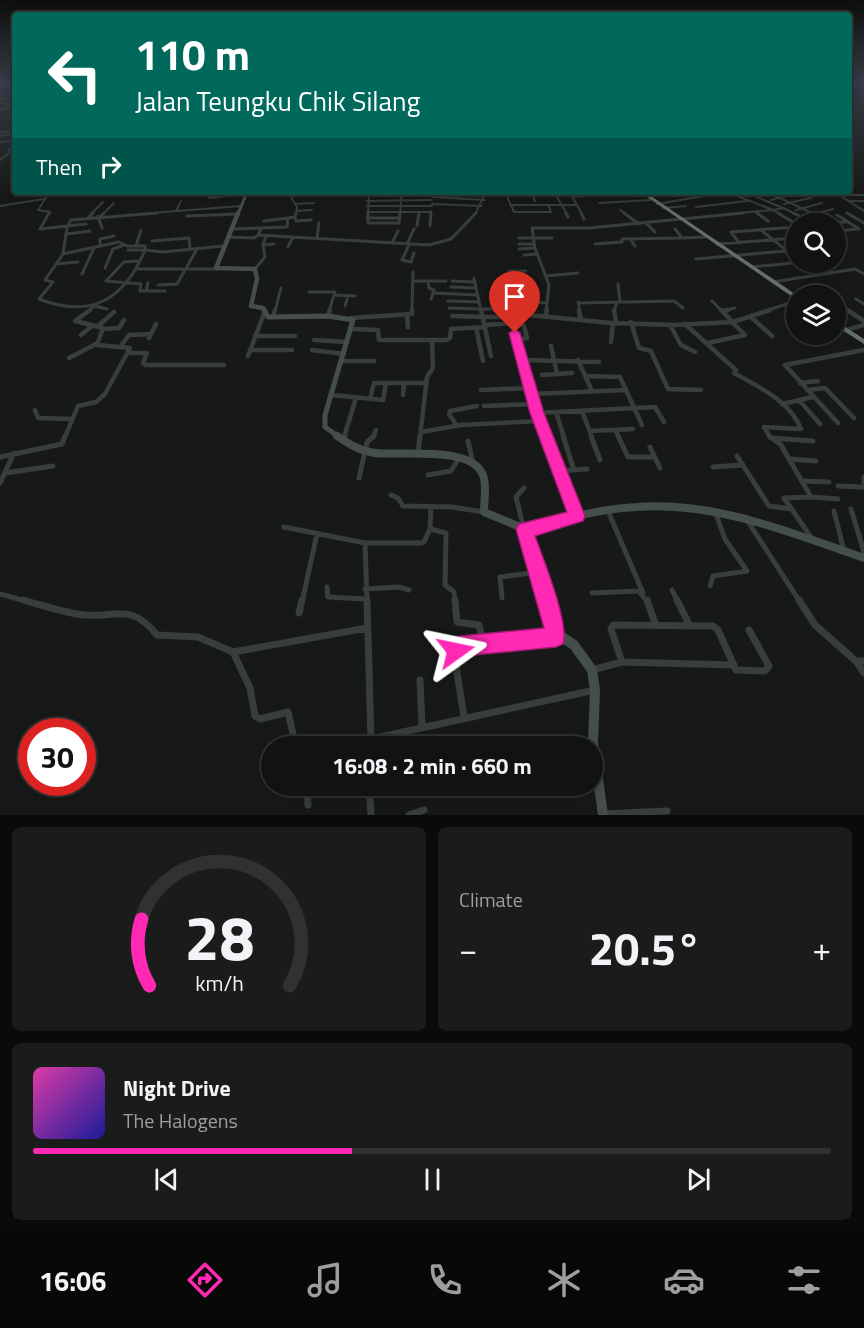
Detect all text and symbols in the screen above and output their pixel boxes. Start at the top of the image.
text: 110 m [135,22,250,86]
icon: left [36,36,114,114]
text: Jalan Teungku Chik Silang [135,80,421,121]
text: Then [36,150,82,184]
icon: right [94,150,127,183]
map controls [786,213,846,345]
button: search [786,213,846,273]
pin [489,271,540,333]
icon: arrive [498,280,531,313]
button: layers [786,285,846,345]
position arrow [424,619,488,683]
speed limit sign: 30 [18,718,96,796]
text: 16:08 · 2 min · 660 m [332,749,532,783]
text: Climate [459,884,523,915]
text: 28 [184,889,254,984]
text: 20.5° [589,914,701,982]
text: − [459,924,477,974]
text: + [813,924,831,974]
text: km/h [195,967,243,999]
text: Night Drive [123,1071,231,1105]
text: The Halogens [123,1105,238,1136]
icon: previous [150,1163,183,1196]
icon: pause [416,1163,449,1196]
icon: next [682,1163,715,1196]
icon: directions [184,1259,226,1301]
icon: music [304,1259,346,1301]
icon: phone [424,1259,466,1301]
icon: climate [543,1259,585,1301]
icon: car [663,1259,705,1301]
icon: filters [783,1259,825,1301]
text: 16:06 [39,1260,106,1301]

